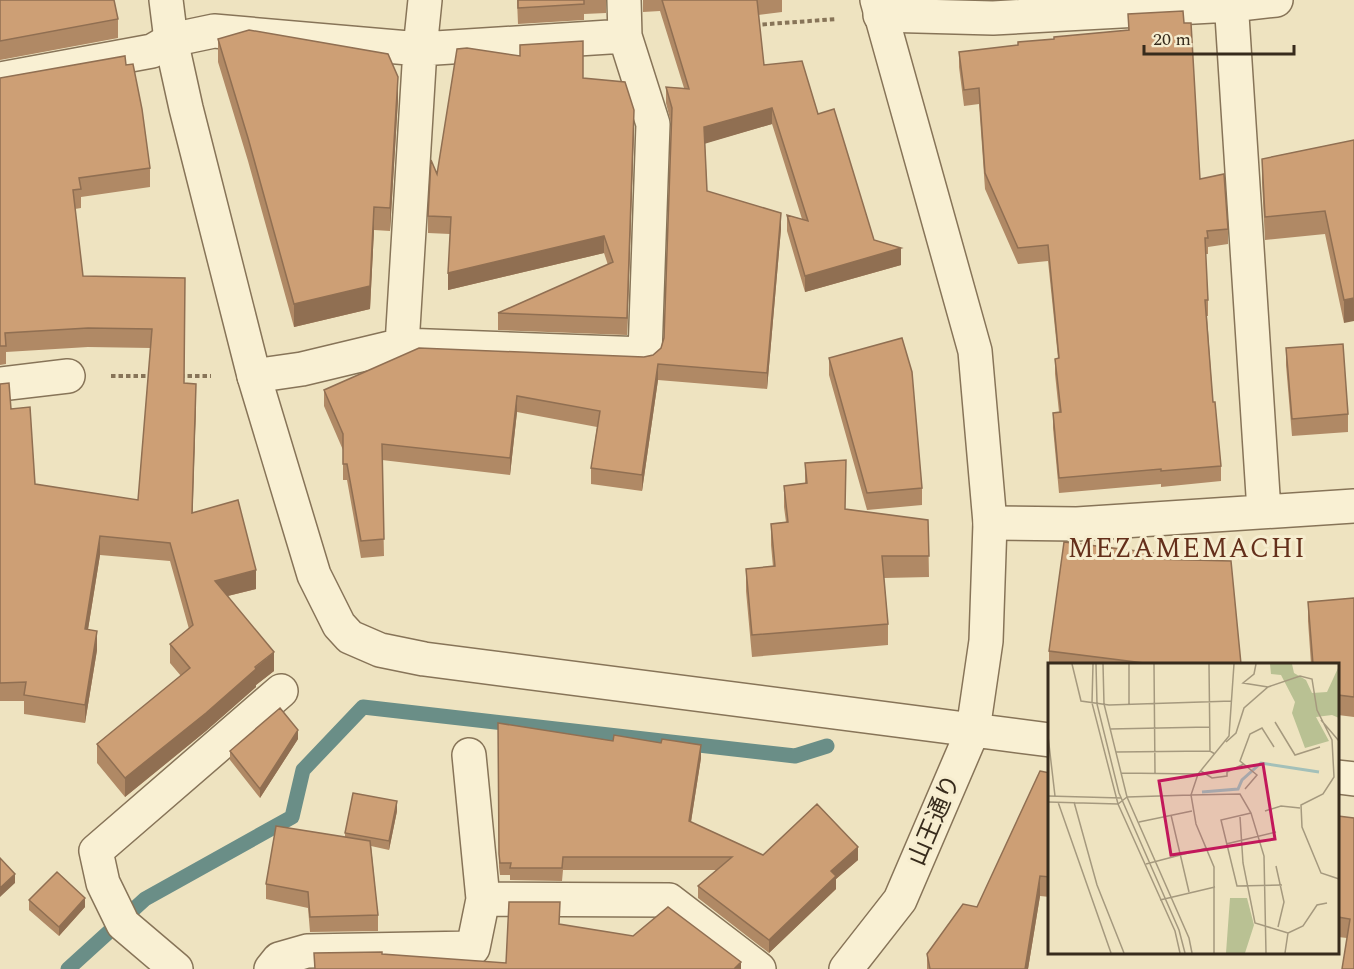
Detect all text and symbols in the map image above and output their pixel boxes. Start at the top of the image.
scale bar [1144,18,1294,56]
text: 20 m [1153,26,1191,53]
district label: MEZAMEMACHI [1068,528,1306,570]
inset map [1048,663,1339,954]
street label: 山王通り [900,769,970,872]

